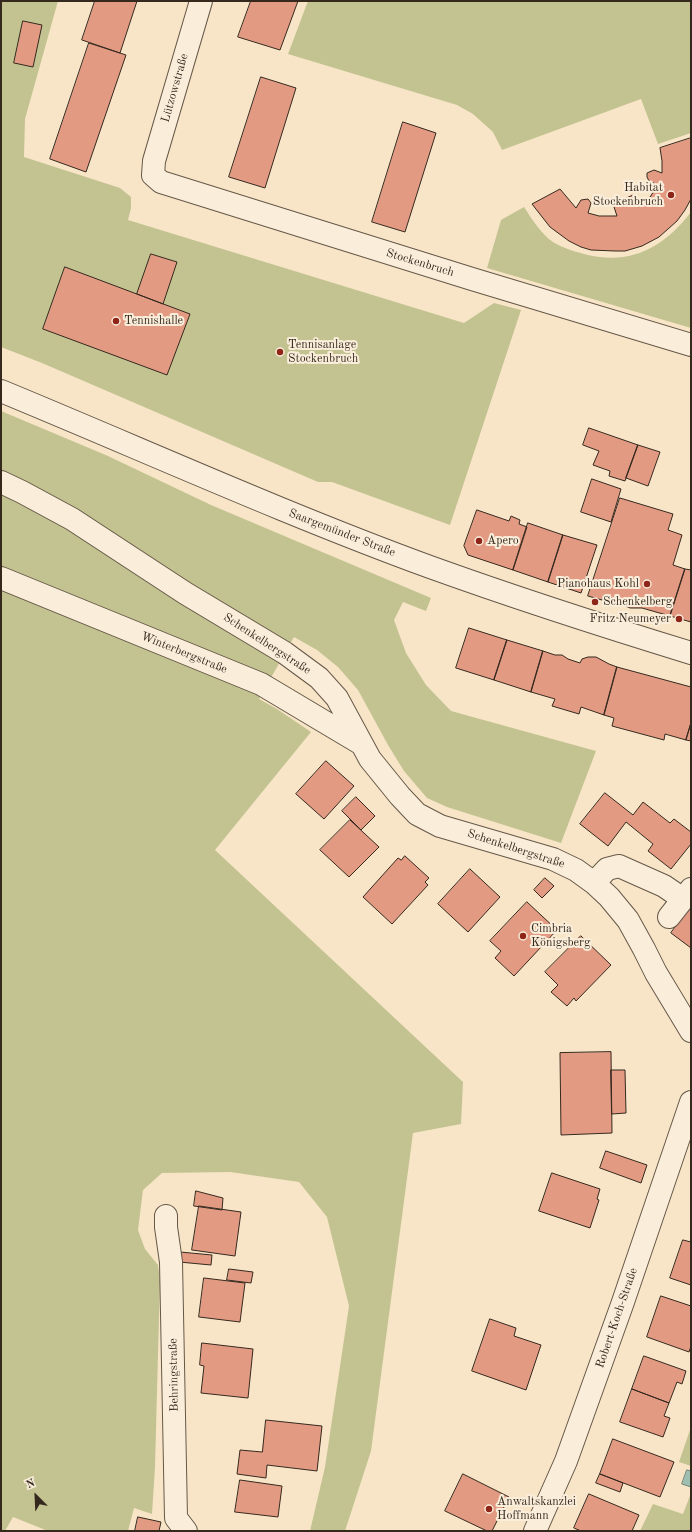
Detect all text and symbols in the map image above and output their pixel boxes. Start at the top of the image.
street label: Lützowstraße [158,52,192,124]
place label: Habitat Stockenbruch [593,181,663,209]
marker: Habitat Stockenbruch [666,190,676,200]
street label: Stockenbruch [384,246,456,280]
place label: Tennishalle [124,314,183,328]
marker: Tennishalle [111,316,121,326]
place label: Tennisanlage Stockenbruch [288,338,358,366]
marker: Tennisanlage Stockenbruch [275,347,285,357]
street label: Saargemünder Straße [287,506,397,560]
place label: Apero [487,534,519,548]
marker: Apero [474,536,484,546]
place label: Pianohaus Kohl [557,577,639,591]
marker: Pianohaus Kohl [642,579,652,589]
place label: Schenkelberg [603,595,672,609]
marker: Schenkelberg [590,597,600,607]
street label: Schenkelbergstraße [221,610,313,678]
place label: Fritz Neumeyer [589,612,671,626]
marker: Fritz Neumeyer [674,614,684,624]
street label: Winterbergstraße [139,629,229,677]
street label: Schenkelbergstraße [466,826,566,872]
place label: Cimbria Königsberg [531,922,590,950]
marker: Cimbria Königsberg [518,931,528,941]
street label: Robert-Koch-Straße [593,1266,641,1370]
street label: Behringstraße [166,1338,182,1412]
north arrow [16,1476,56,1516]
text: N [25,1478,37,1491]
place label: Anwaltskanzlei Hoffmann [497,1495,576,1523]
marker: Anwaltskanzlei Hoffmann [484,1504,494,1514]

